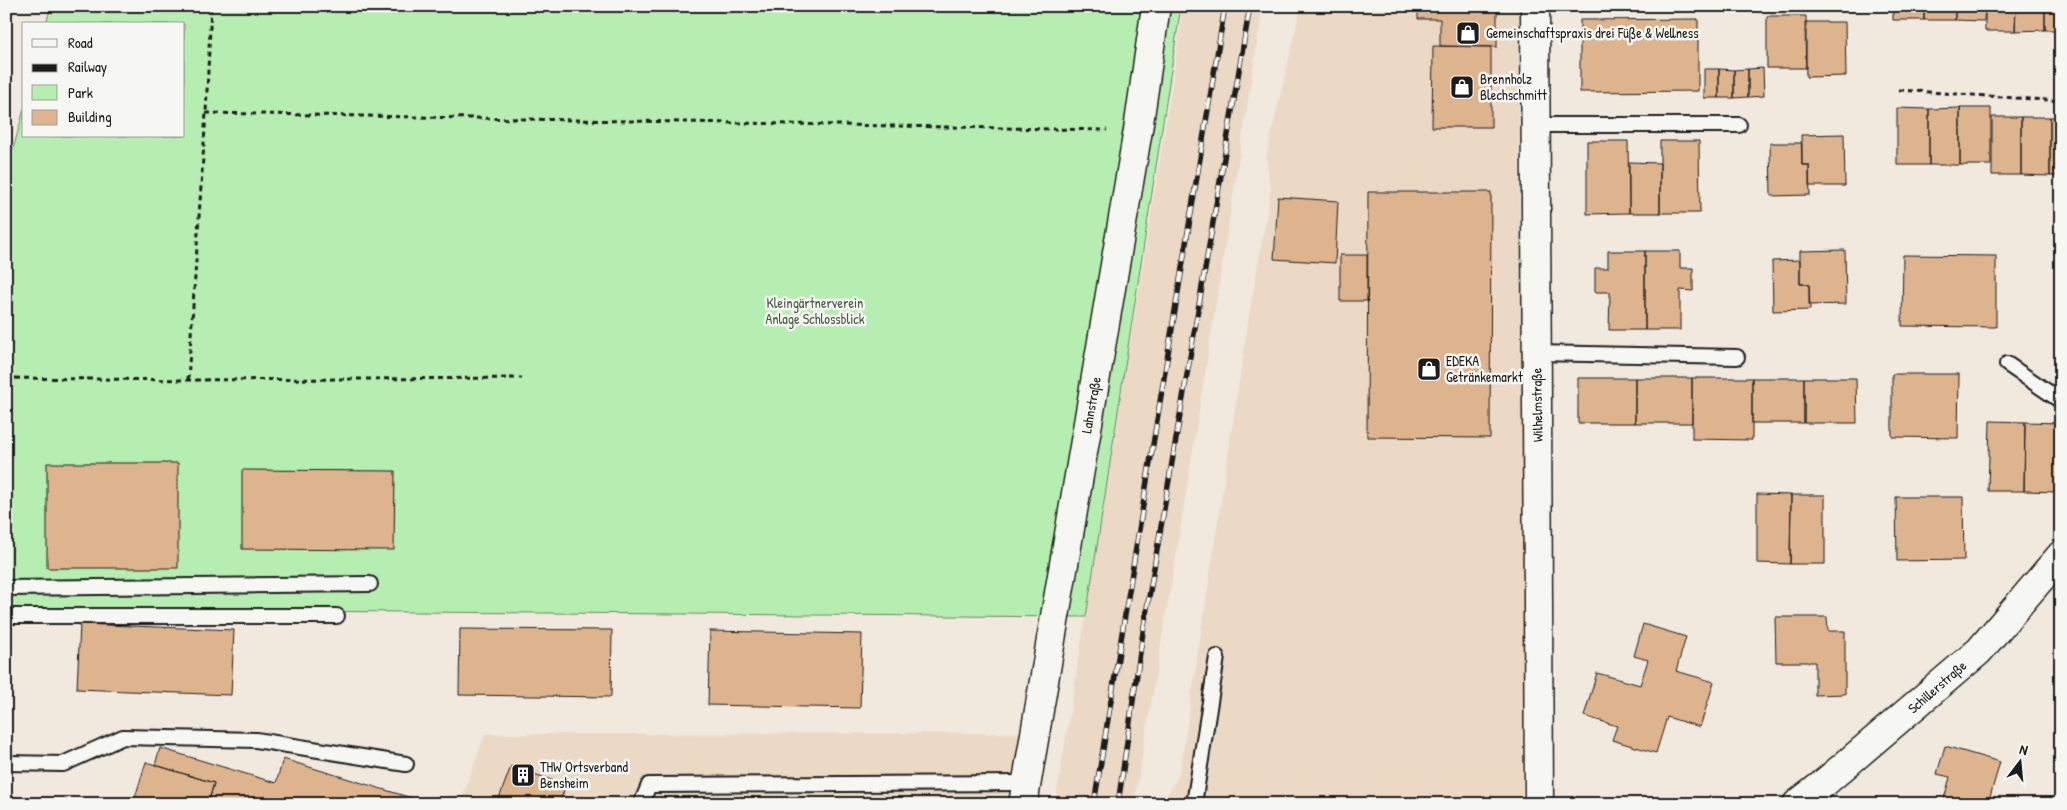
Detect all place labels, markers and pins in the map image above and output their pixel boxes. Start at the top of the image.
shop icon: Gemeinschaftspraxis drei Füße & Wellness [1455,20,1481,46]
place label: Gemeinschaftspraxis drei Füße & Wellness [1486,23,1699,43]
place label: Brennholz Blechschmitt [1480,69,1547,104]
shop icon: Brennholz Blechschmitt [1449,74,1475,100]
place label: EDEKA Getränkemarkt [1446,351,1523,386]
shop icon: EDEKA Getränkemarkt [1416,356,1442,382]
place label: THW Ortsverband Bensheim [540,757,628,792]
building icon: THW Ortsverband Bensheim [510,762,536,788]

